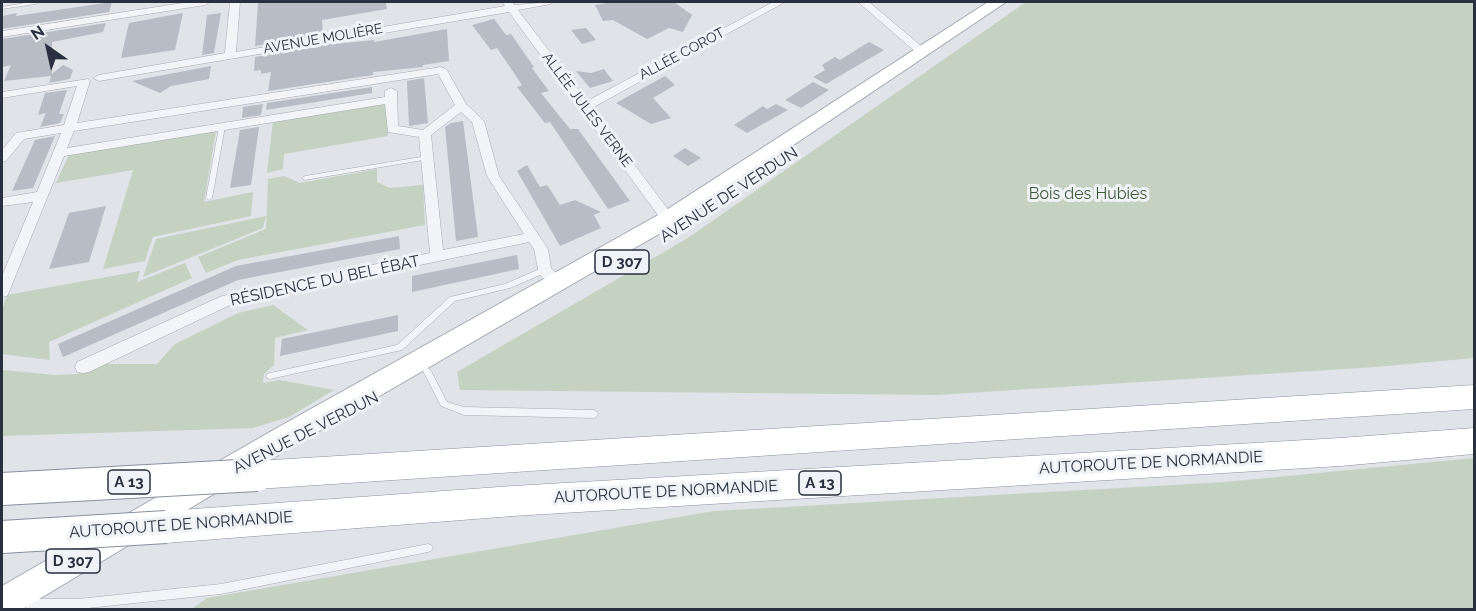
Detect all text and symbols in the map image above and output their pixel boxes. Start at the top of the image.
north arrow [18,18,78,78]
street label: AVENUE MOLIÈRE [262,20,384,58]
text: N [27,21,48,44]
street label: ALLÉE COROT [636,24,728,84]
street label: ALLÉE JULES VERNE [538,49,636,171]
street label: AVENUE DE VERDUN [656,143,802,247]
park label: Bois des Hubies [1029,184,1147,204]
road number: D 307 [595,250,649,274]
street label: RÉSIDENCE DU BEL ÉBAT [229,252,421,310]
street label: AVENUE DE VERDUN [230,388,382,478]
street label: AUTOROUTE DE NORMANDIE [1038,448,1264,478]
road number: A 13 [108,470,150,494]
road number: A 13 [799,471,841,495]
street label: AUTOROUTE DE NORMANDIE [553,477,779,507]
street label: AUTOROUTE DE NORMANDIE [68,508,294,542]
road number: D 307 [46,549,100,573]

